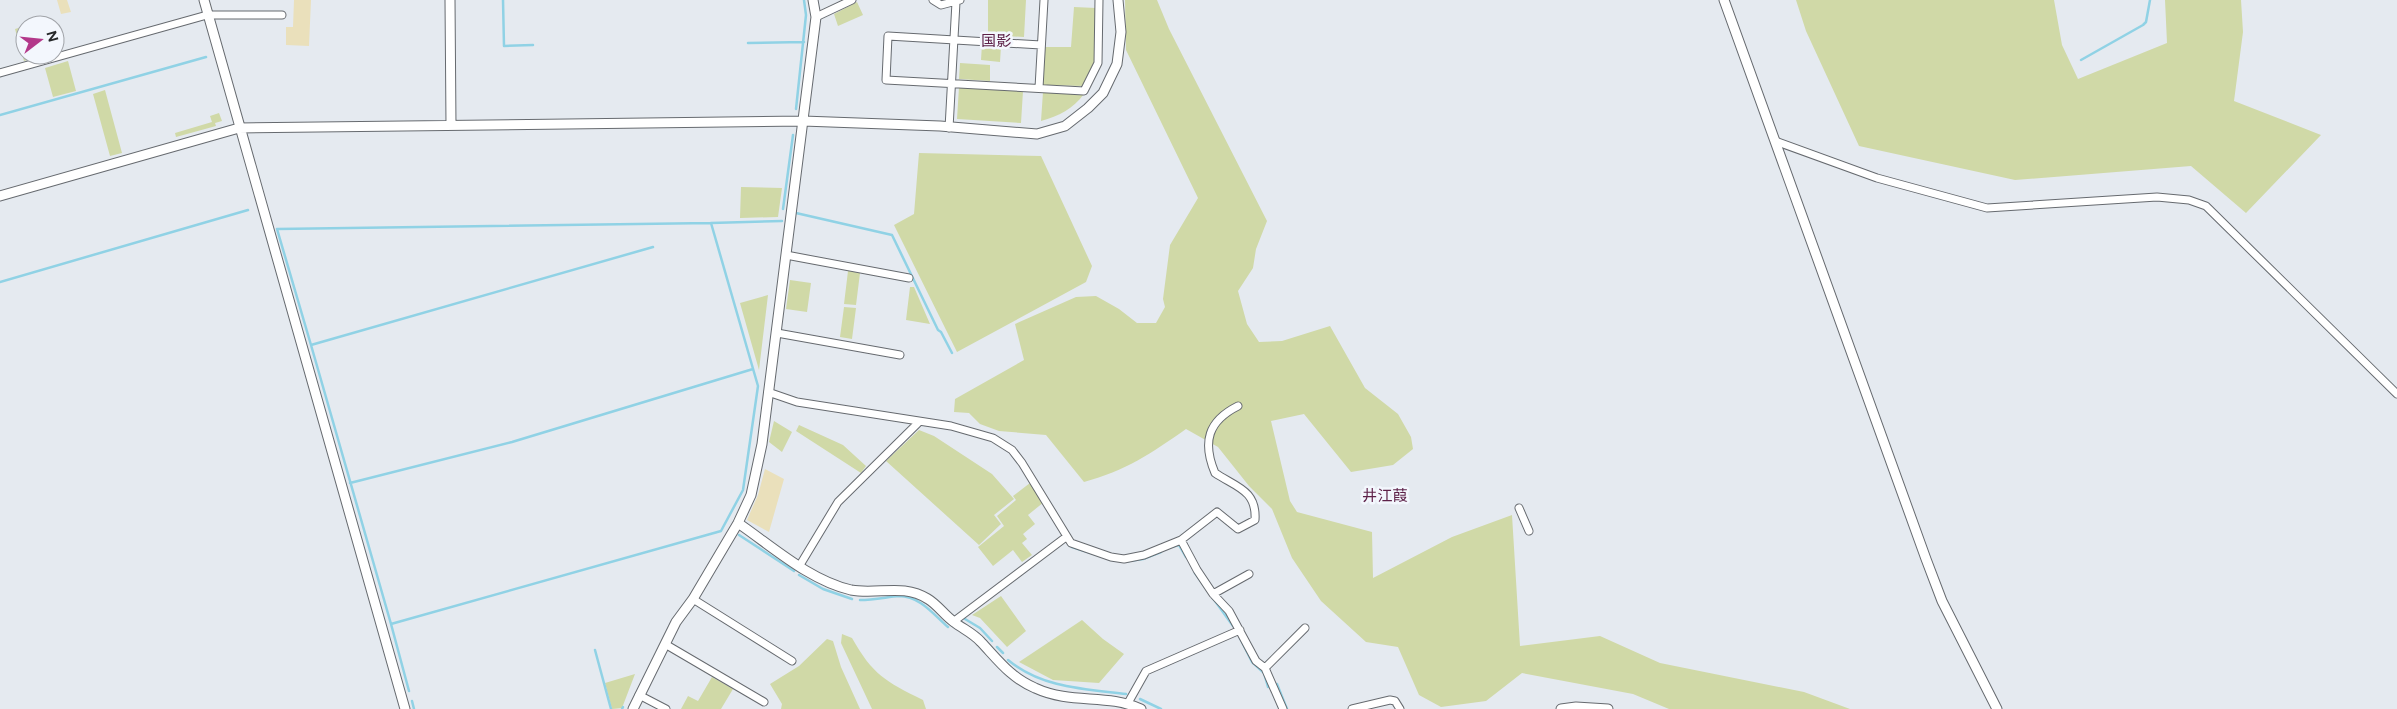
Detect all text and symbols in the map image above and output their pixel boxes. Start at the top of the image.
north arrow [15,15,65,65]
text: N [42,29,62,44]
district label: 国影 [981,32,1011,50]
district label: 井江葭 [1362,487,1408,505]

